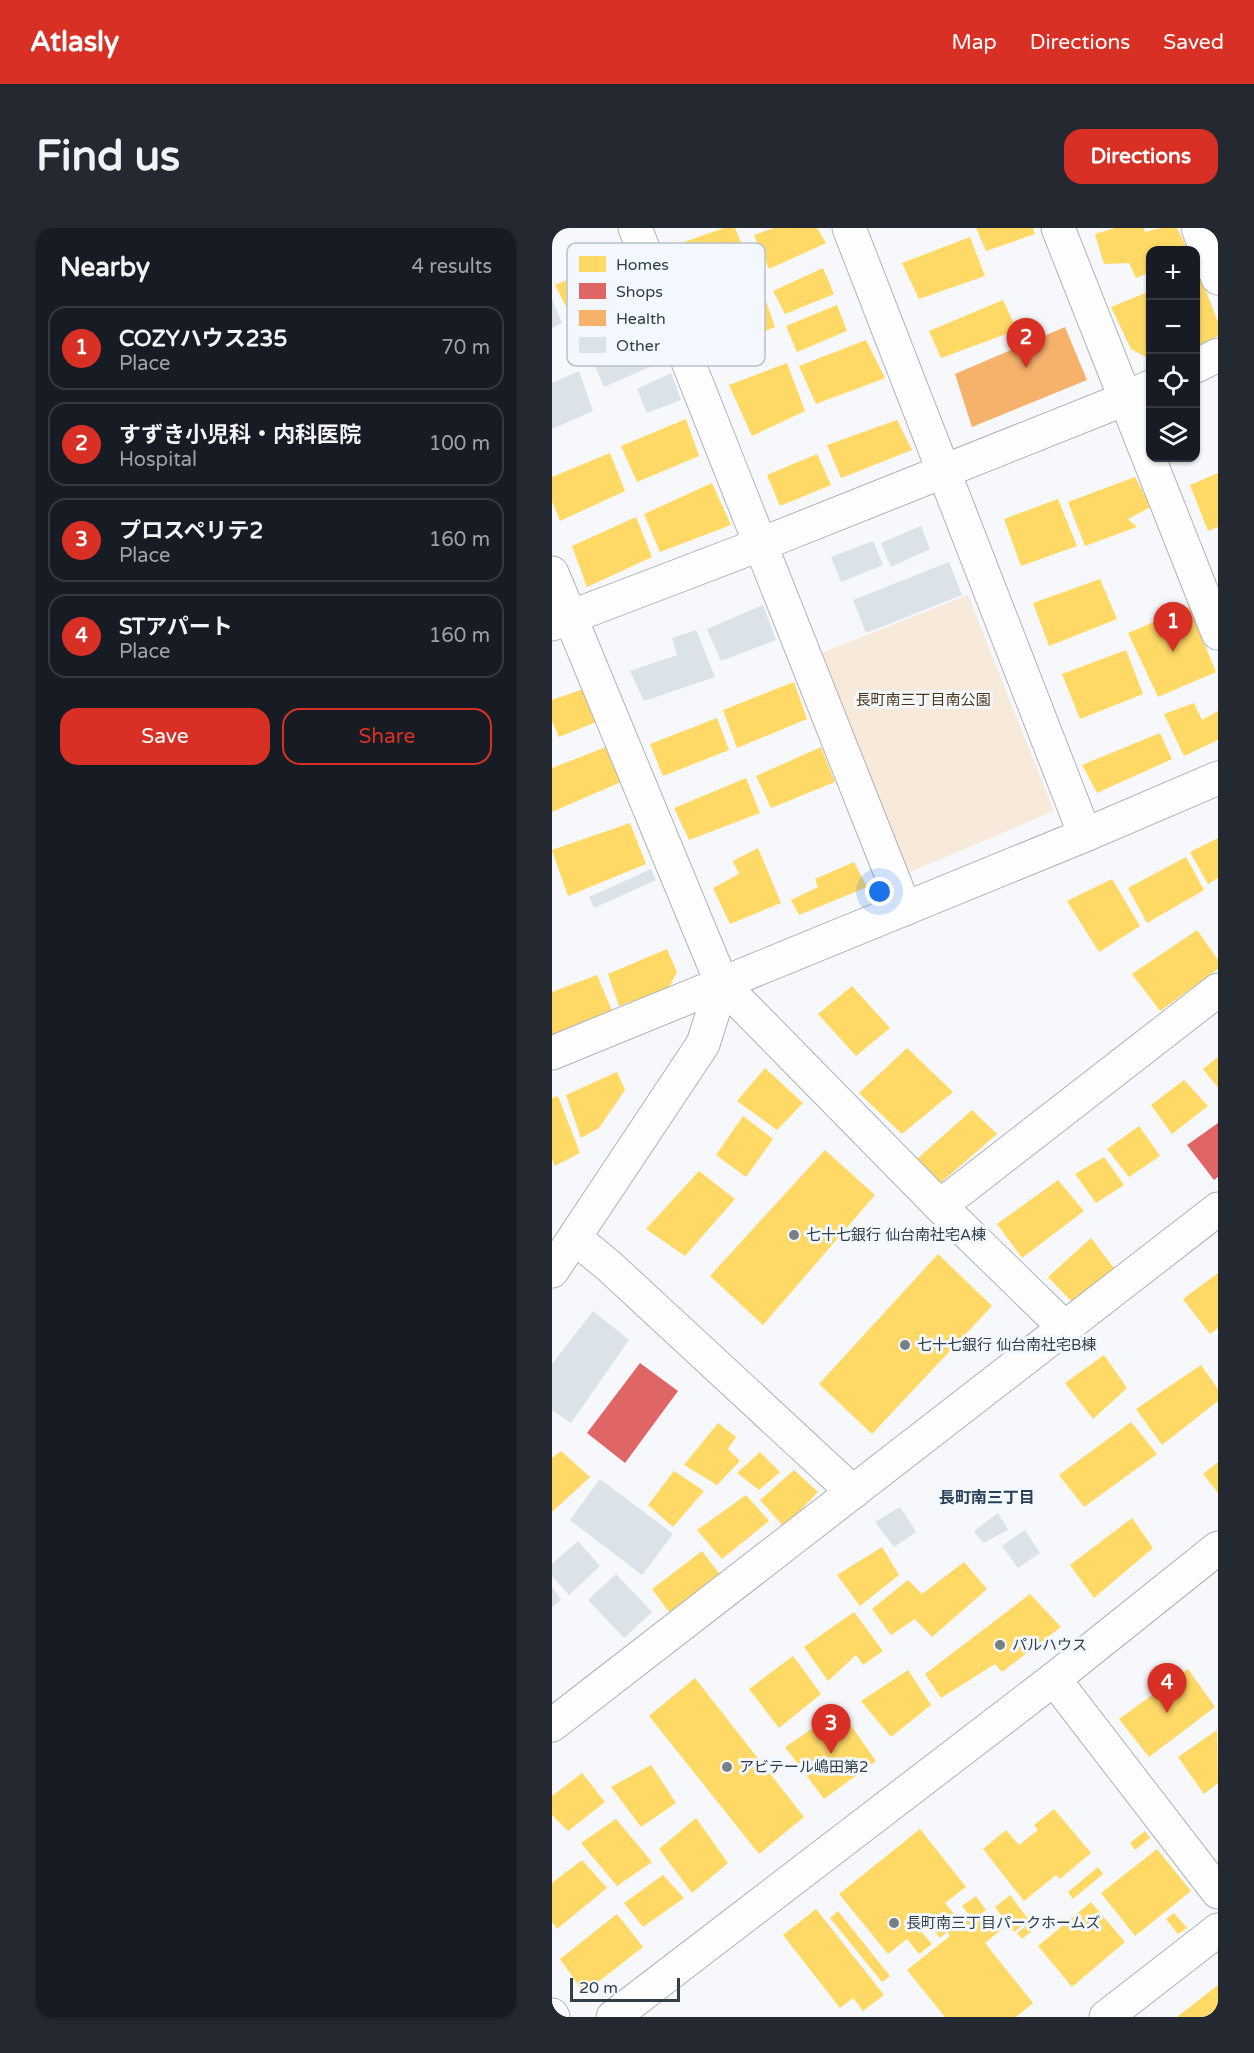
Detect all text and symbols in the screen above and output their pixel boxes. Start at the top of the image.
text: Atlasly [30,25,119,59]
text: Map [951,30,997,55]
text: Directions [1030,30,1130,55]
text: Saved [1163,30,1224,55]
button: Directions [1064,129,1218,184]
text: Find us [36,131,180,182]
legend [567,243,765,366]
map controls [1146,246,1200,462]
button: + [1146,246,1200,300]
text: Nearby [60,252,150,283]
text: 4 results [412,255,492,279]
text: Homes [616,255,669,275]
text: Shops [616,282,663,302]
button: − [1146,300,1200,354]
text: Health [616,309,666,329]
pin: 2 [1006,318,1046,368]
text: COZYハウス235 [119,326,287,352]
text: 1 [75,336,88,360]
text: 70 m [441,336,490,360]
text: Other [616,336,661,356]
text: Place [119,352,170,376]
button: locate [1146,354,1200,408]
button: layers [1146,408,1200,462]
text: すずき小児科・内科医院 [119,422,361,448]
text: 2 [75,432,88,456]
text: 100 m [429,432,490,456]
text: Hospital [119,448,197,472]
text: プロスペリテ2 [119,518,263,544]
text: 3 [75,528,88,552]
text: 160 m [429,528,490,552]
text: Place [119,544,170,568]
pin: 1 [1154,602,1192,652]
text: STアパート [119,614,233,640]
text: 4 [75,624,88,648]
text: 160 m [429,624,490,648]
text: Place [119,640,170,664]
park label: 長町南三丁目南公園 [855,691,991,709]
button: Save [60,708,270,765]
button: Share [282,708,492,765]
your location [865,877,894,906]
place label: 七十七銀行 仙台南社宅A棟 [806,1226,986,1244]
marker: 七十七銀行 仙台南社宅A棟 [787,1228,801,1242]
place label: 七十七銀行 仙台南社宅B棟 [917,1336,1096,1354]
marker: 七十七銀行 仙台南社宅B棟 [898,1338,912,1352]
district label: 長町南三丁目 [939,1488,1035,1508]
place label: パルハウス [1012,1636,1087,1654]
marker: パルハウス [993,1638,1007,1652]
pin: 4 [1148,1664,1186,1713]
pin: 3 [812,1704,850,1754]
place label: アビテール嶋田第2 [739,1758,868,1776]
marker: アビテール嶋田第2 [720,1760,734,1774]
place label: 長町南三丁目パークホームズ [906,1914,1101,1932]
marker: 長町南三丁目パークホームズ [887,1916,901,1930]
scale bar [570,1975,680,2002]
text: 20 m [579,1978,618,1998]

